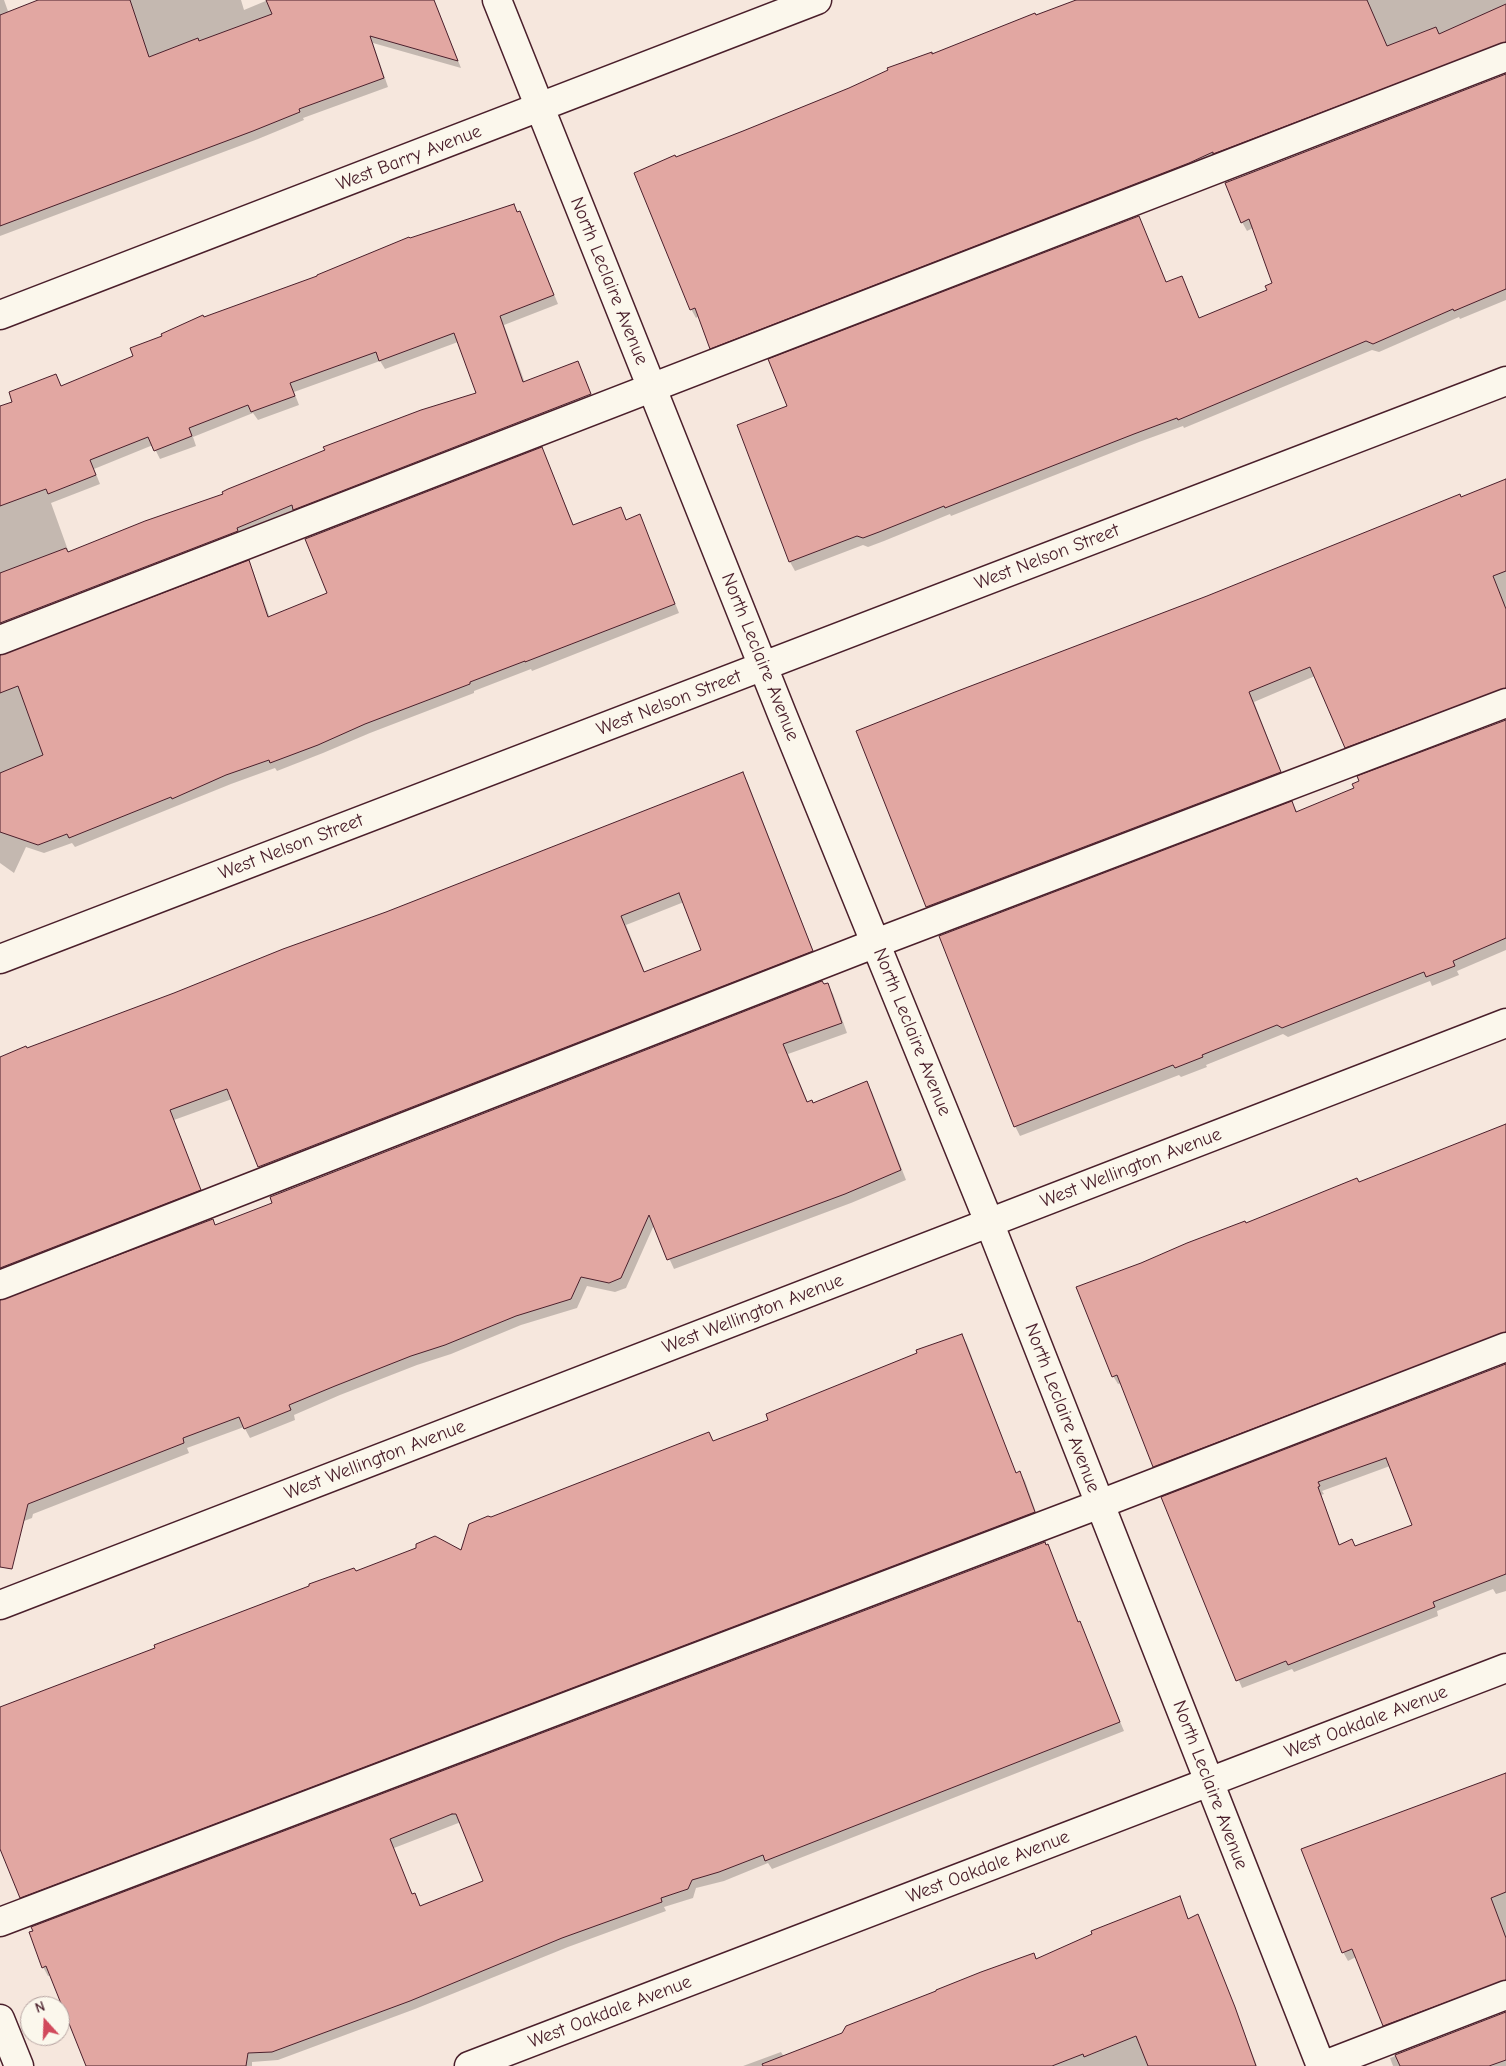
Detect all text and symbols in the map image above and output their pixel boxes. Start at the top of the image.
street label: West Barry Avenue [333,120,485,196]
street label: North Leclaire Avenue [565,194,653,368]
street label: West Nelson Street [972,519,1122,595]
street label: North Leclaire Avenue [716,570,804,744]
street label: West Nelson Street [594,665,744,741]
street label: West Nelson Street [216,809,366,885]
street label: North Leclaire Avenue [868,945,956,1119]
street label: West Wellington Avenue [1037,1123,1225,1213]
street label: West Wellington Avenue [659,1269,847,1359]
street label: North Leclaire Avenue [1019,1320,1105,1496]
street label: West Wellington Avenue [281,1415,469,1505]
street label: West Oakdale Avenue [1281,1680,1451,1764]
street label: North Leclaire Avenue [1167,1697,1253,1873]
street label: West Oakdale Avenue [903,1825,1073,1909]
street label: West Oakdale Avenue [525,1970,695,2054]
north arrow [20,1996,70,2046]
text: N [33,1998,47,2017]

